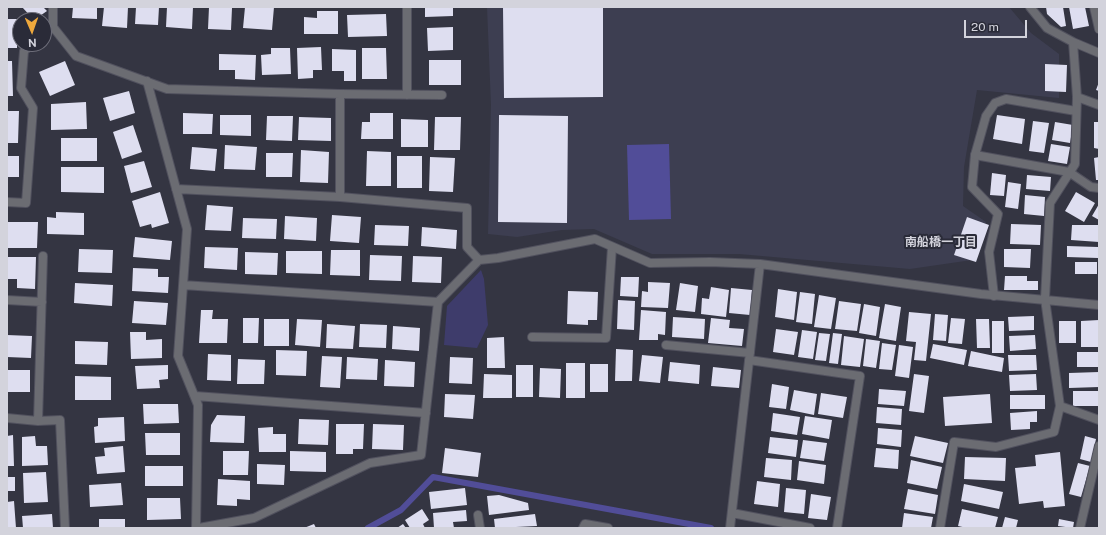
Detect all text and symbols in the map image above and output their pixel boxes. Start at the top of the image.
north arrow [12,12,52,52]
scale bar [966,12,1029,38]
text: 20 m [971,20,999,34]
text: N [28,37,37,49]
district label: 南船橋一丁目 [905,235,977,249]

